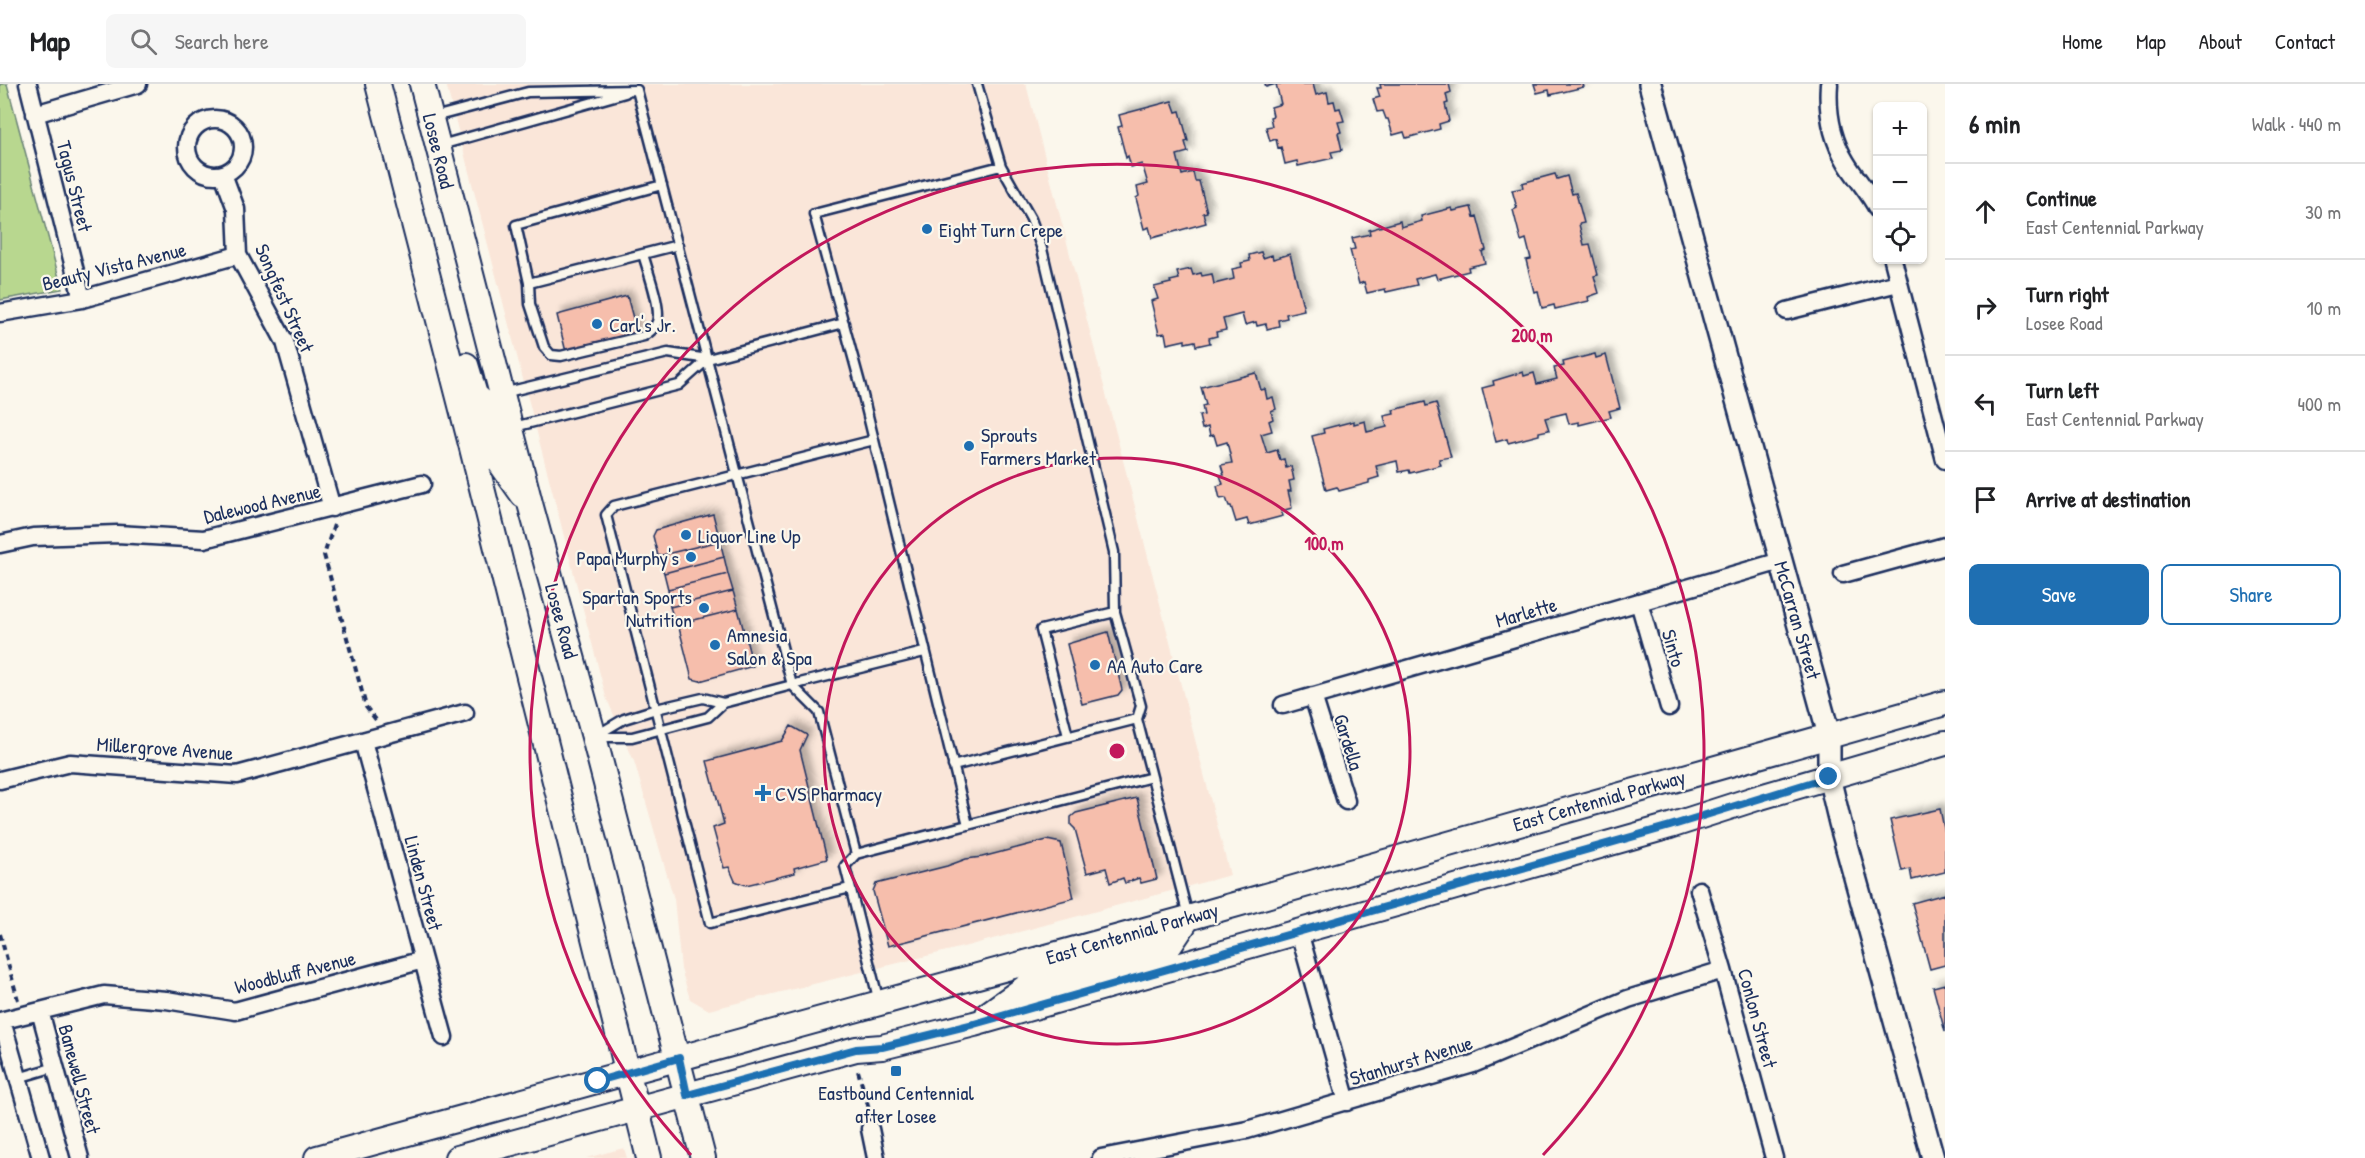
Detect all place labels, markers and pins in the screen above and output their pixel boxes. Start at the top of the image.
place label: Eight Turn Crepe [939,216,1063,243]
marker: Eight Turn Crepe [920,222,934,236]
place label: Carl's Jr. [609,311,676,338]
marker: Carl's Jr. [590,317,604,331]
place label: Sprouts Farmers Market [980,421,1097,471]
marker: Sprouts Farmers Market [962,439,976,453]
place label: Liquor Line Up [698,522,801,549]
marker: Liquor Line Up [679,528,693,542]
place label: Papa Murphy's [577,544,679,571]
marker: Papa Murphy's [684,550,698,564]
place label: Spartan Sports Nutrition [582,583,692,633]
marker: Spartan Sports Nutrition [697,601,711,615]
place label: Amnesia Salon & Spa [727,621,812,671]
marker: Amnesia Salon & Spa [708,638,722,652]
place label: AA Auto Care [1107,652,1203,679]
marker: AA Auto Care [1088,658,1102,672]
centre of rings [1107,741,1127,761]
place label: CVS Pharmacy [775,780,882,807]
marker: CVS Pharmacy [756,786,770,800]
marker: Eastbound Centennial after Losee [889,1064,903,1078]
place label: Eastbound Centennial after Losee [818,1079,974,1129]

